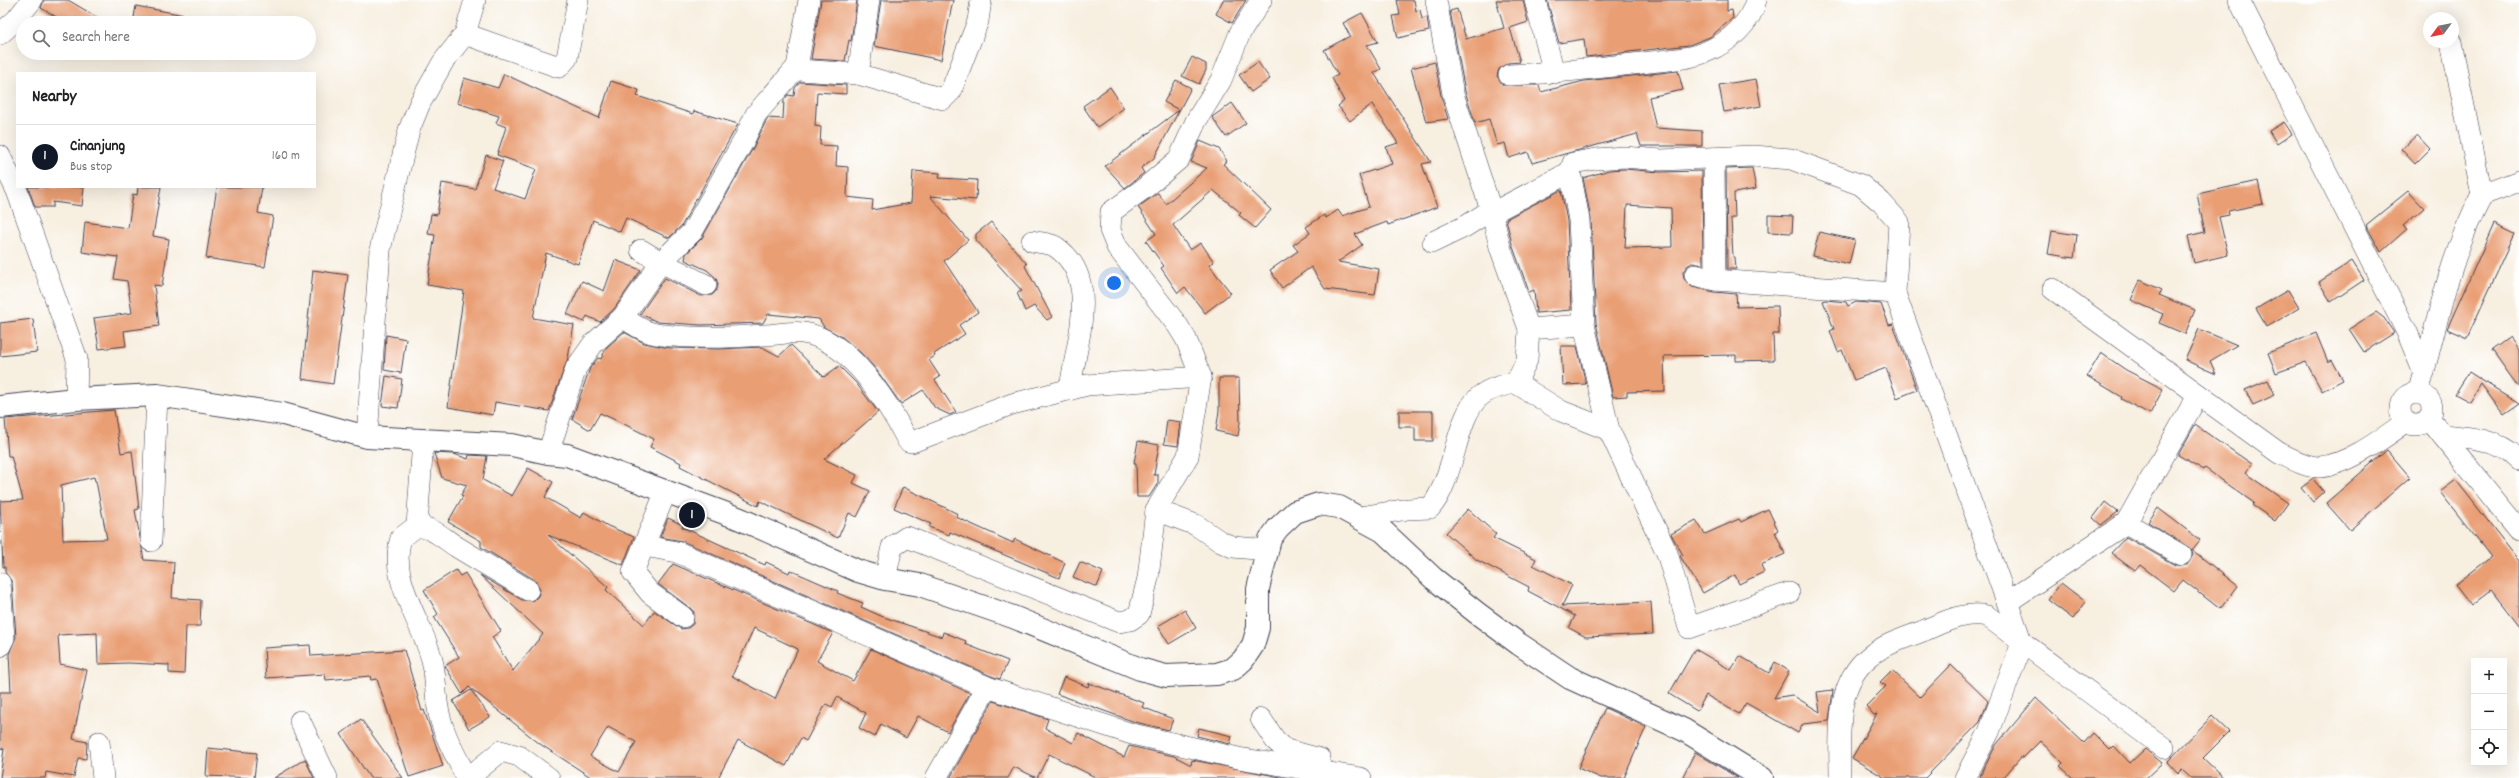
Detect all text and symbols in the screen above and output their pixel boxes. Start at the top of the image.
north arrow [2423,12,2459,48]
search box [16,16,316,60]
icon: search [30,27,52,49]
text: Search here [62,27,130,49]
text: Nearby [32,86,76,110]
text: Cinanjung [70,136,125,158]
text: 1 [44,147,46,166]
text: 160 m [272,147,300,166]
text: Bus stop [70,158,112,177]
your location [1104,273,1124,293]
pin: 1 [679,500,705,530]
map controls [2471,658,2507,766]
button: + [2471,658,2507,694]
button: − [2471,694,2507,730]
button: locate [2471,730,2507,766]

